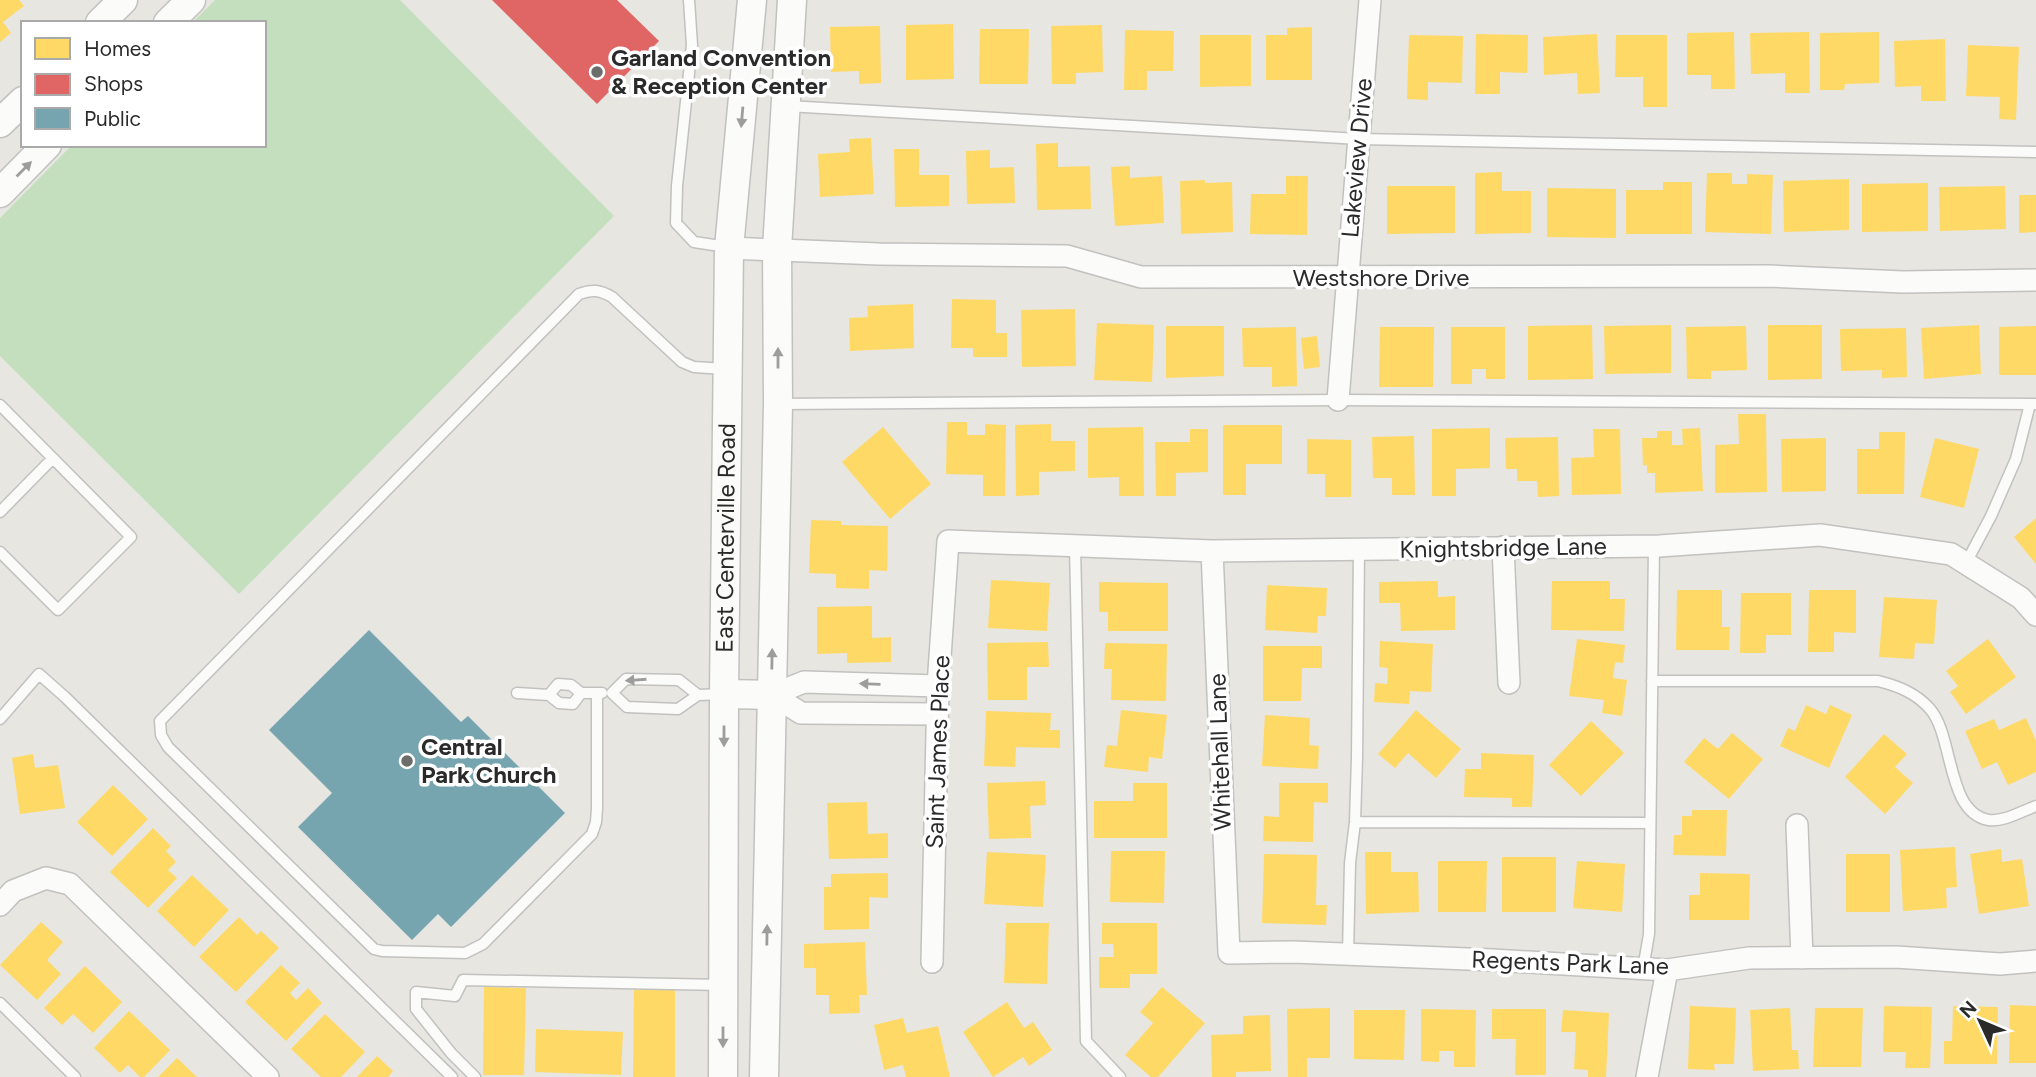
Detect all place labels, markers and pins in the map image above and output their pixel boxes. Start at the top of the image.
place label: Garland Convention & Reception Center [611,43,831,100]
marker: Garland Convention & Reception Center [589,64,605,80]
place label: Central Park Church [421,732,556,789]
marker: Central Park Church [399,753,415,769]

